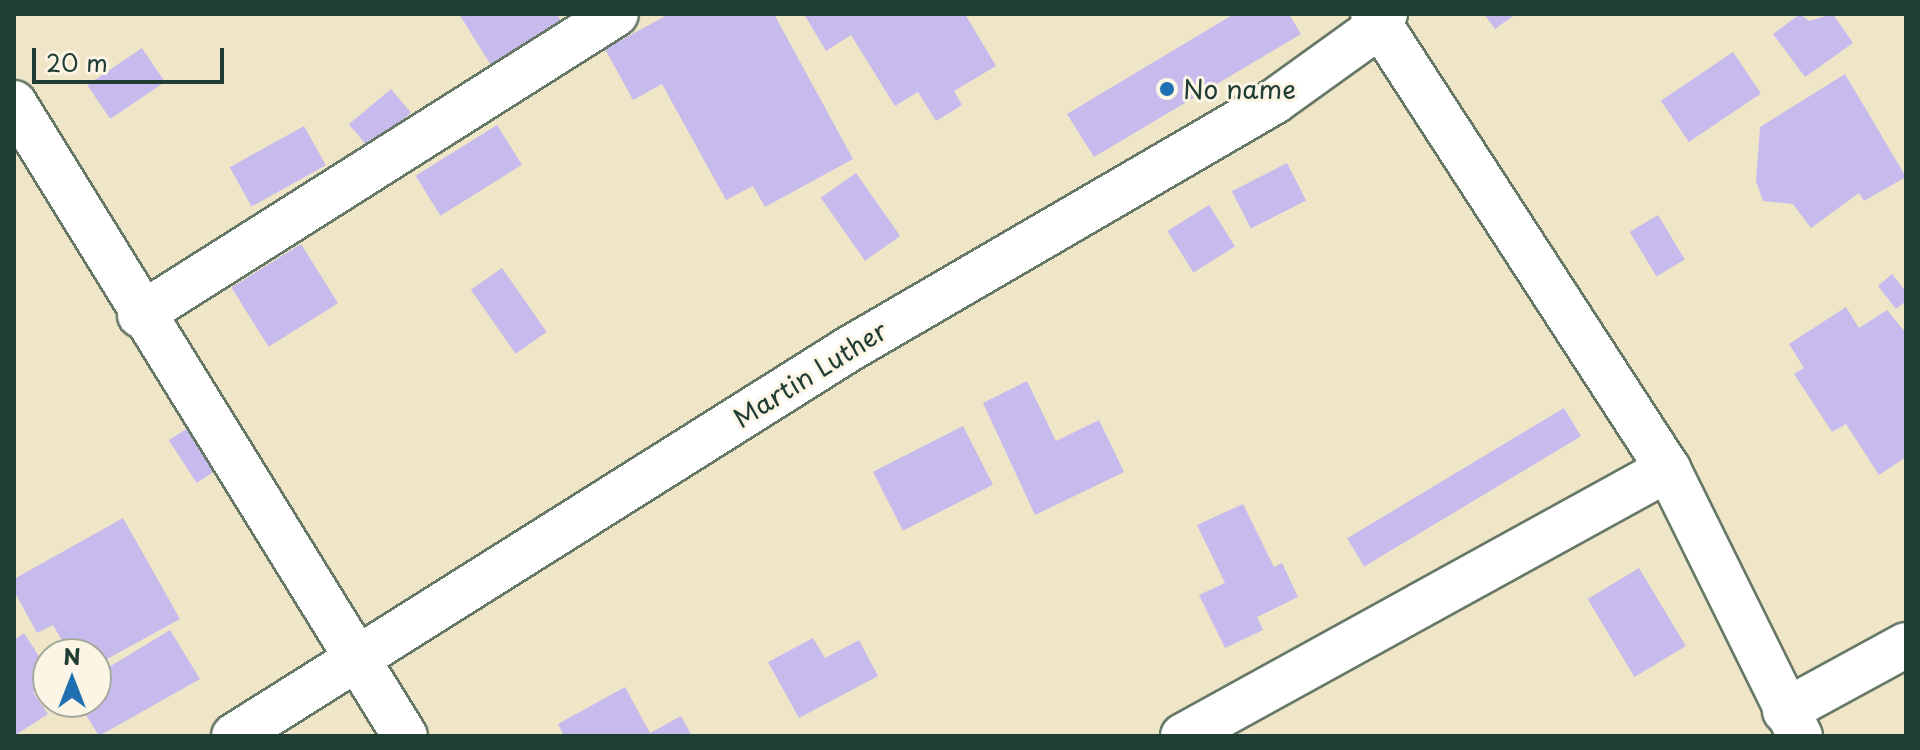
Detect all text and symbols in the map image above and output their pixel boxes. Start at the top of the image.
scale bar [36,32,228,82]
text: 20 m [46,44,108,80]
place label: No name [1183,73,1296,105]
marker: No name [1158,80,1176,98]
street label: Martin Luther [728,314,892,434]
north arrow [32,638,112,718]
text: N [63,639,81,672]

